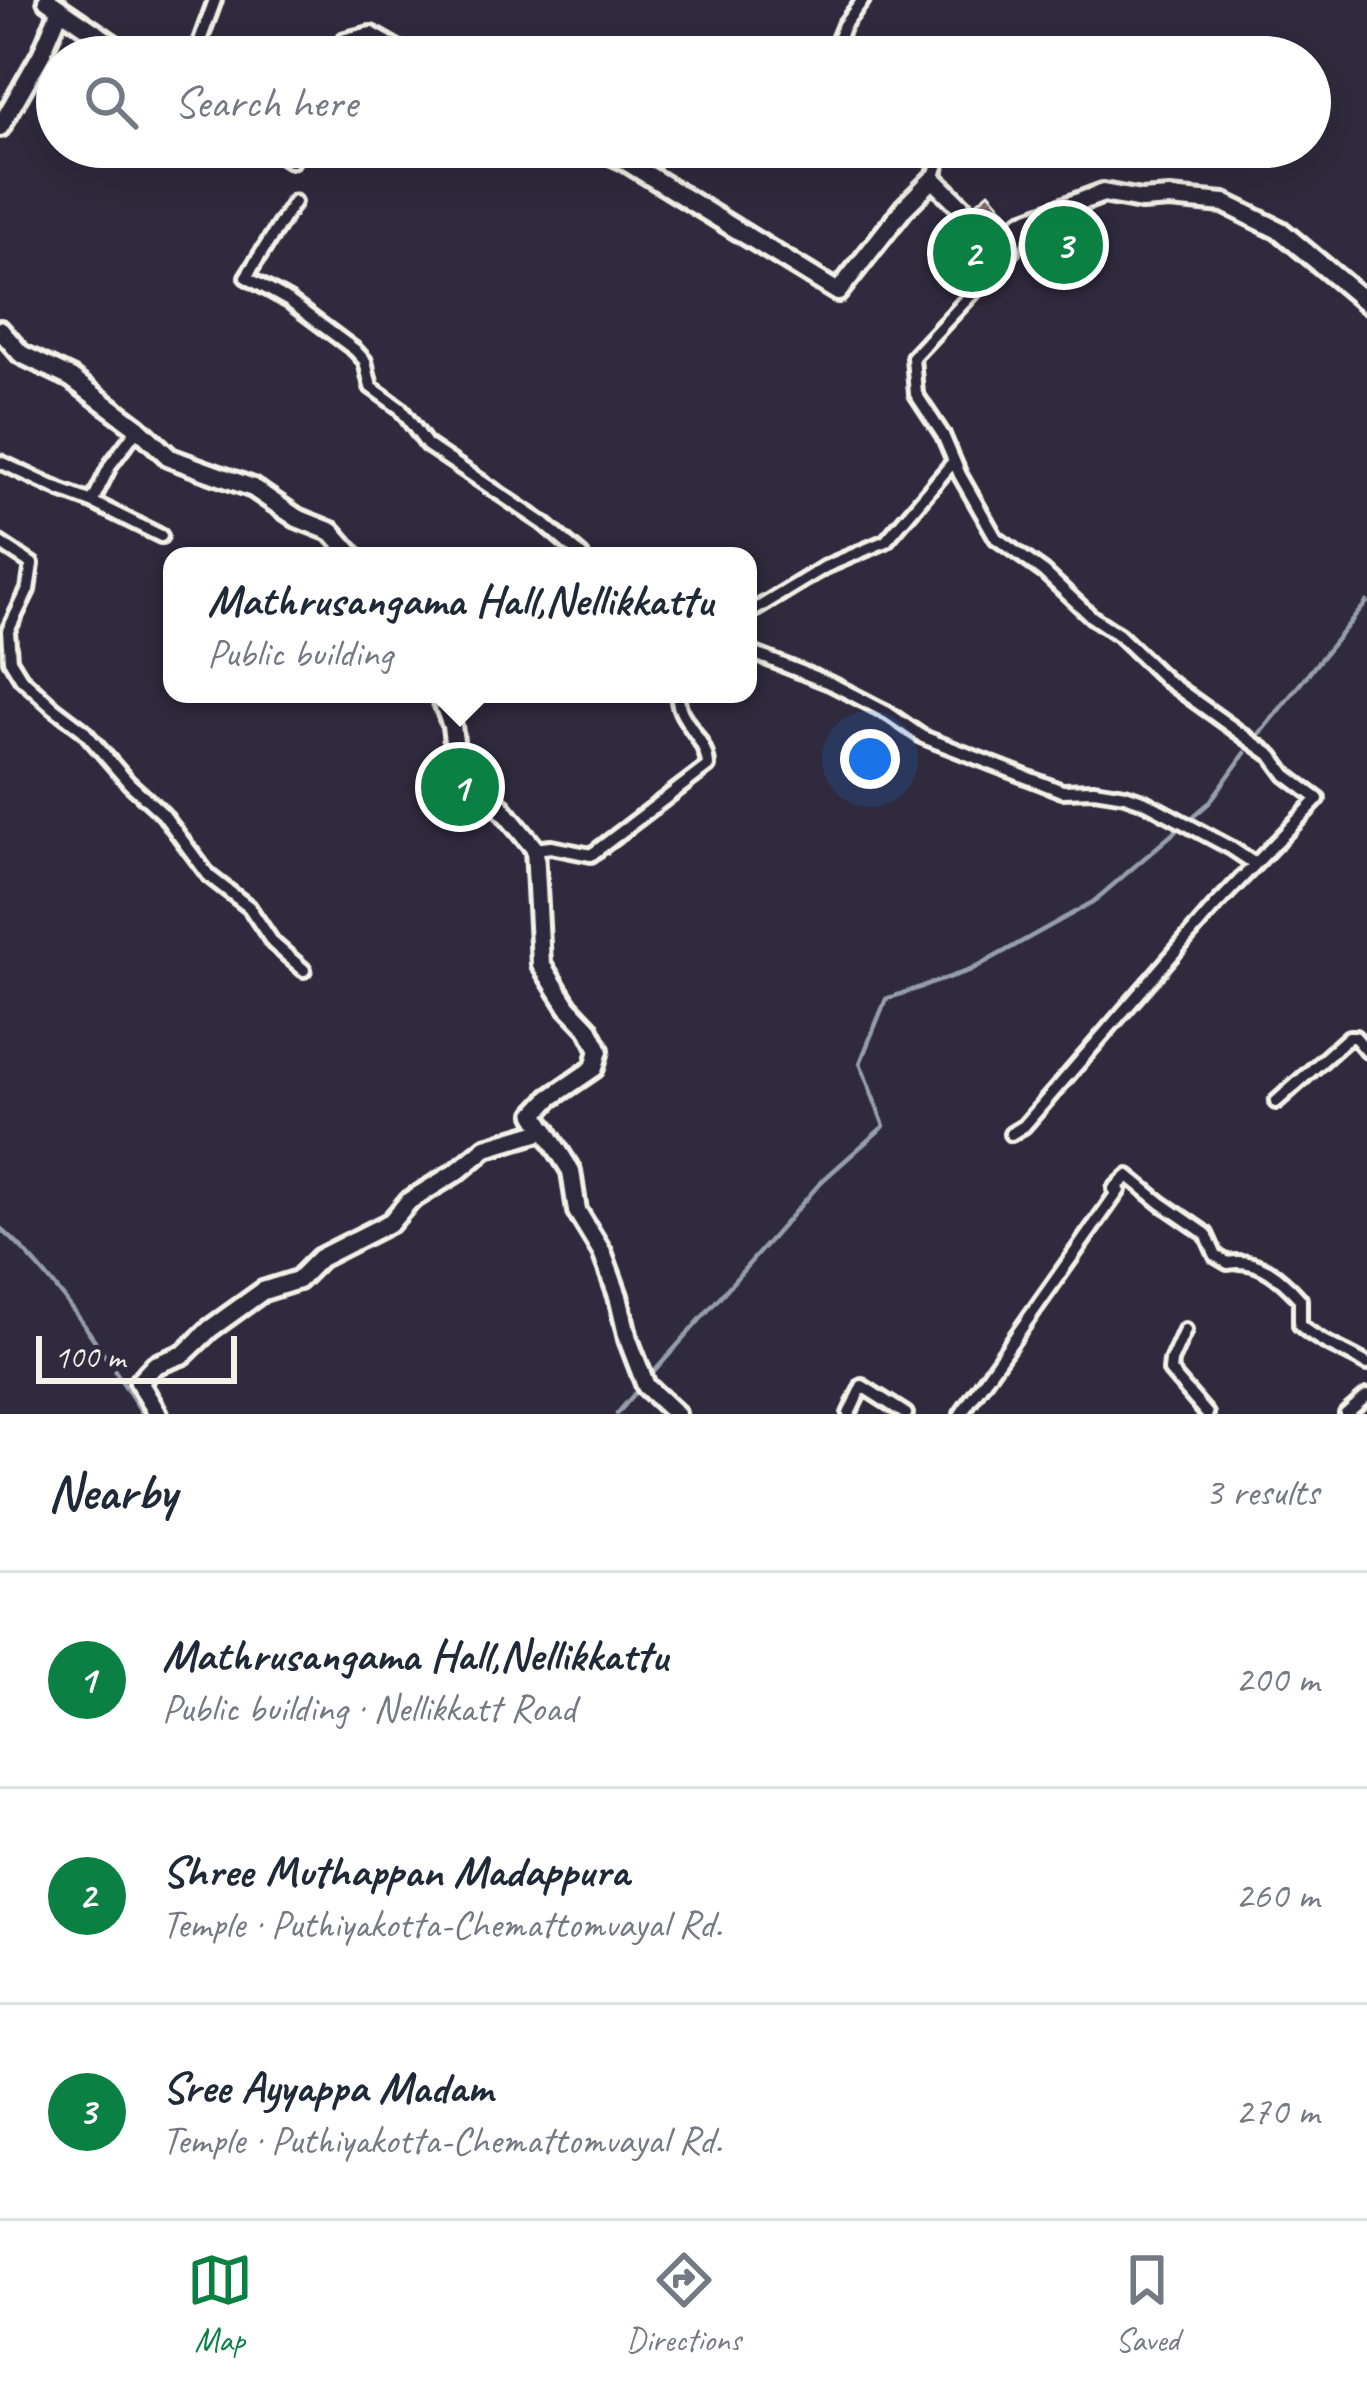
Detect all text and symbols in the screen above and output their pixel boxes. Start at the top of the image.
search box [36,36,1331,168]
icon: search [78,69,144,135]
text: Search here [174,74,357,131]
pin: 3 [1025,200,1103,290]
pin: 2 [933,208,1011,298]
popup [163,547,757,703]
text: Mathrusangama Hall,Nellikkattu [207,572,713,629]
text: Public building [207,629,392,678]
your location [840,729,900,789]
pin: 1 [421,742,499,832]
scale bar [36,1330,237,1383]
text: 100 m [54,1336,125,1378]
text: Nearby [48,1460,176,1524]
text: 3 results [1205,1468,1319,1517]
text: Mathrusangama Hall,Nellikkattu [162,1627,667,1684]
text: 1 [78,1655,96,1704]
text: 200 m [1235,1655,1319,1704]
text: Public building · Nellikkatt Road [162,1684,576,1733]
text: Shree Muthappan Madappura [162,1843,629,1900]
text: 2 [78,1871,96,1920]
text: 260 m [1235,1871,1319,1920]
text: Temple · Puthiyakotta-Chemattomvayal Rd. [162,1900,722,1949]
text: Sree Ayyappa Madam [162,2059,492,2116]
text: 3 [78,2087,96,2136]
text: 270 m [1235,2087,1319,2136]
text: Temple · Puthiyakotta-Chemattomvayal Rd. [162,2116,722,2165]
tab: Map [187,2247,253,2361]
tab: Directions [626,2247,741,2361]
tab: Saved [1114,2247,1180,2361]

